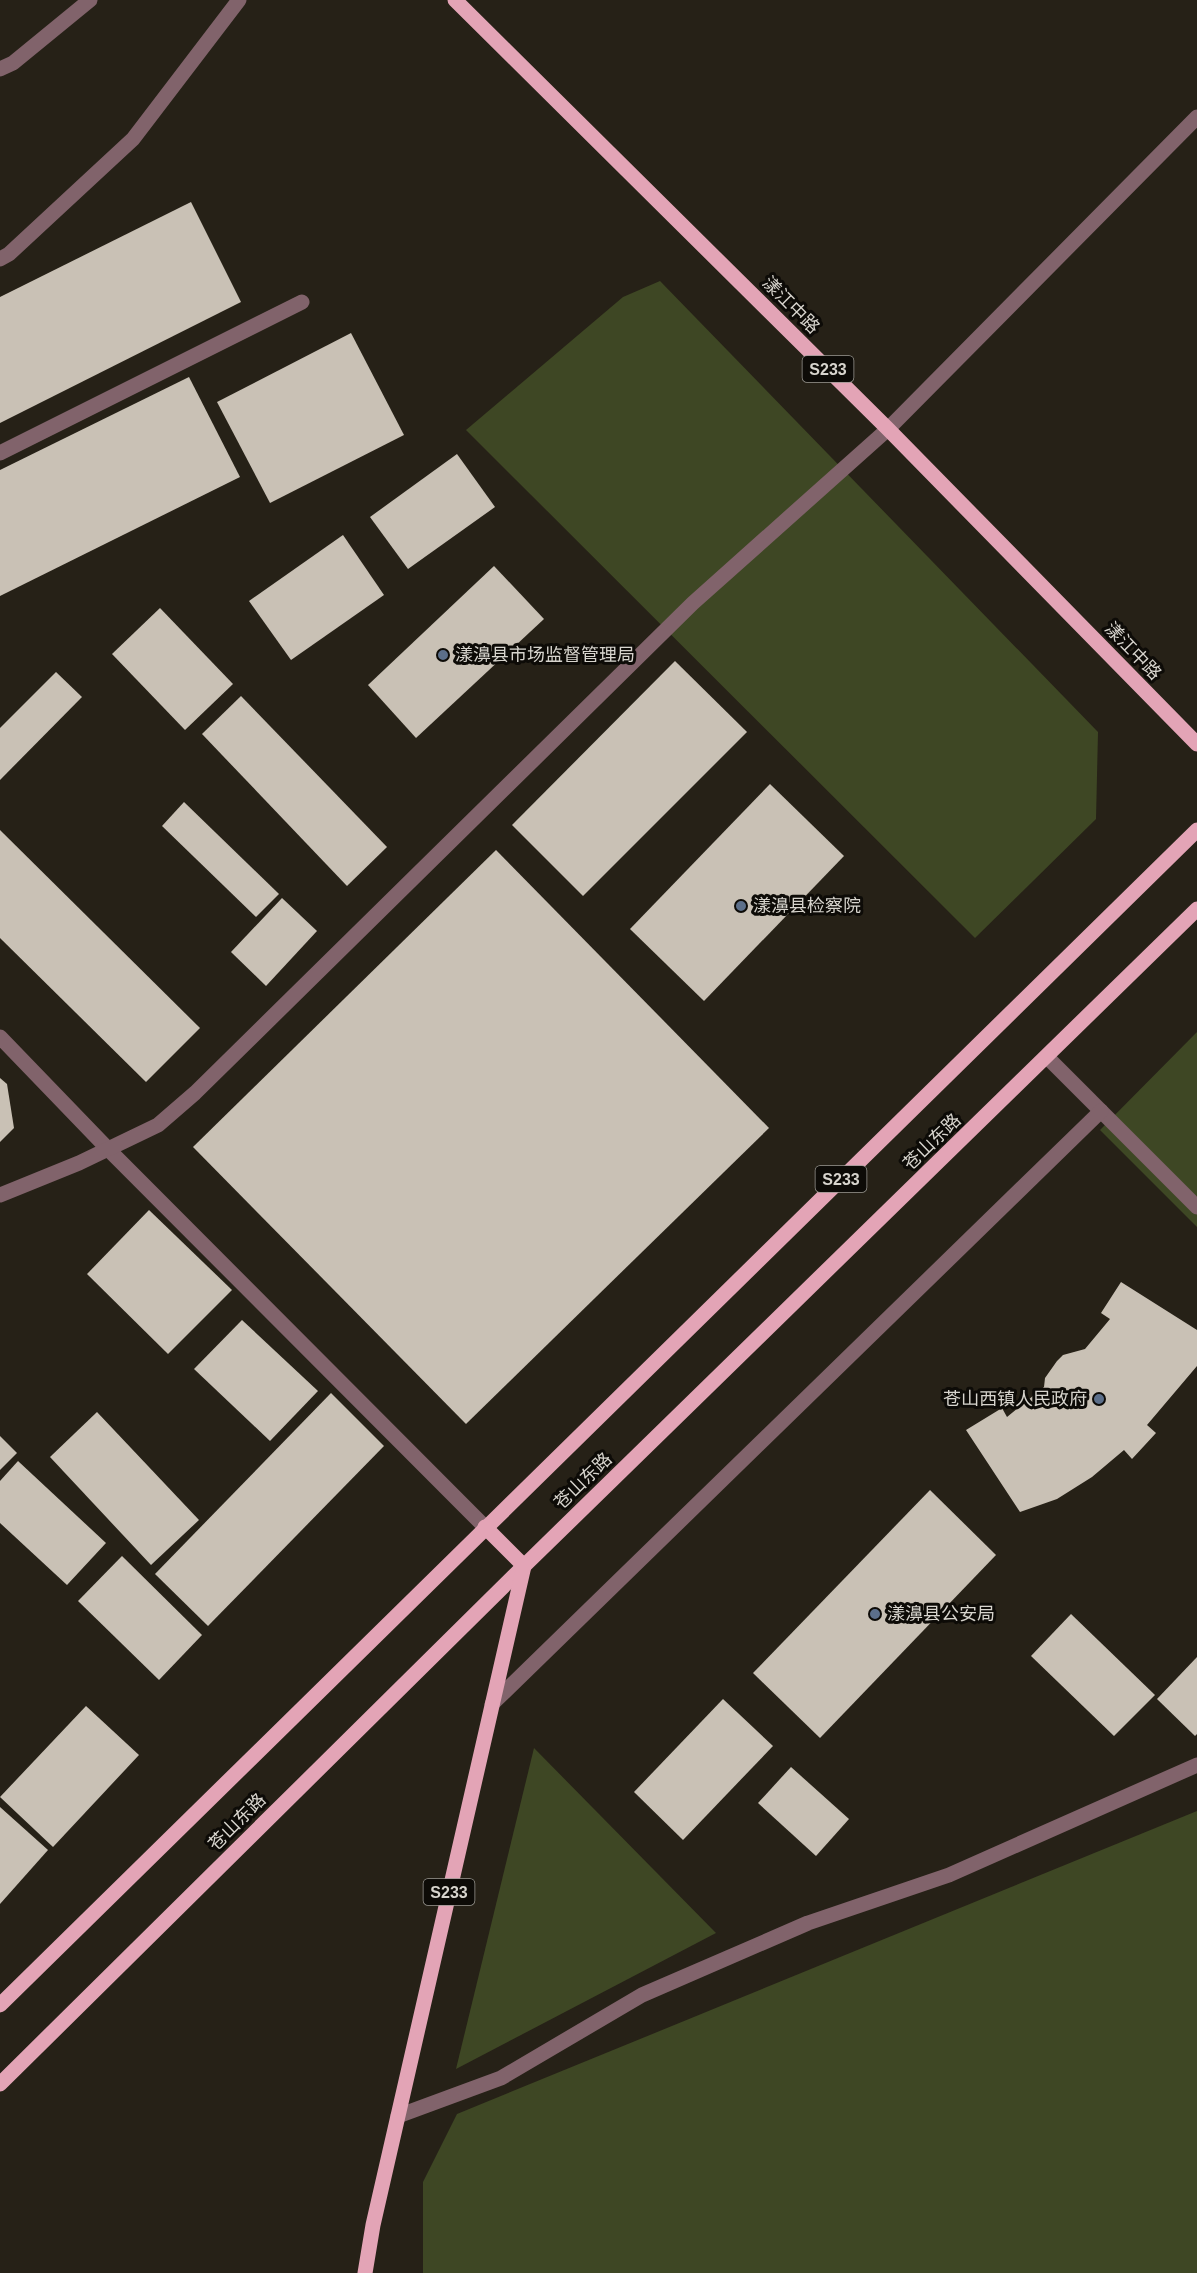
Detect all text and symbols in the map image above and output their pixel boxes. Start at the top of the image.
street label: 漾江中路 [758,272,824,338]
road number: S233 [802,356,854,382]
street label: 漾江中路 [1101,618,1165,684]
place label: 漾濞县市场监督管理局 [455,645,635,665]
marker: 漾濞县市场监督管理局 [436,648,450,662]
place label: 漾濞县检察院 [753,896,861,916]
marker: 漾濞县检察院 [734,899,748,913]
street label: 苍山东路 [899,1110,965,1174]
road number: S233 [816,1166,866,1192]
place label: 苍山西镇人民政府 [943,1389,1087,1409]
marker: 苍山西镇人民政府 [1092,1392,1106,1406]
street label: 苍山东路 [550,1449,616,1513]
place label: 漾濞县公安局 [887,1604,995,1624]
marker: 漾濞县公安局 [868,1607,882,1621]
street label: 苍山东路 [204,1789,270,1855]
road number: S233 [424,1879,474,1905]

